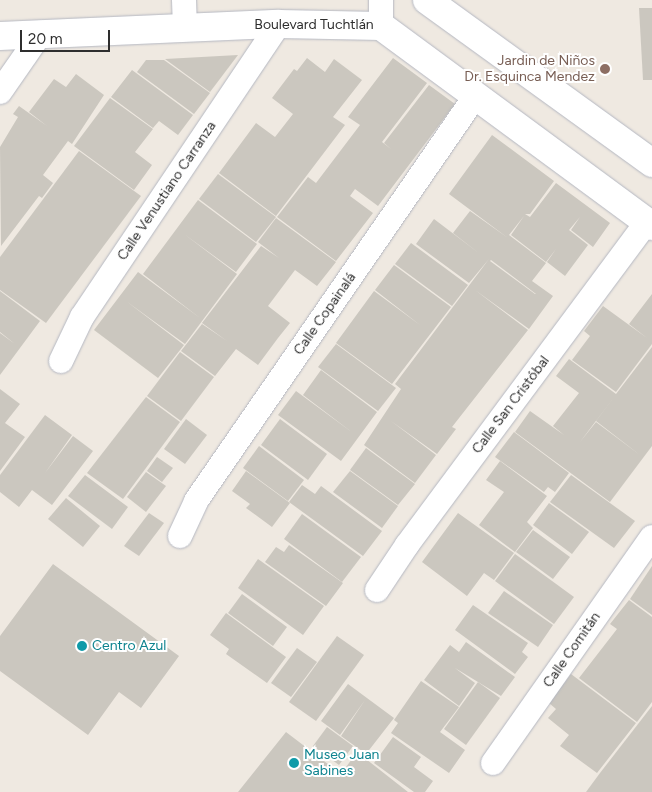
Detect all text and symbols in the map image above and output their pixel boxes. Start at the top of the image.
street label: Boulevard Tuchtlán [254,17,374,33]
scale bar [22,20,112,52]
text: 20 m [28,30,62,48]
place label: Jardin de Niños Dr. Esquinca Mendez [464,53,595,85]
marker: Jardin de Niños Dr. Esquinca Mendez [599,63,611,75]
street label: Calle Venustiano Carranza [114,118,220,264]
street label: Calle Copainalá [290,270,360,358]
street label: Calle San Cristóbal [469,353,553,457]
street label: Calle Comitán [540,609,604,691]
place label: Centro Azul [92,638,166,654]
marker: Centro Azul [76,640,88,652]
place label: Museo Juan Sabines [304,747,379,780]
marker: Museo Juan Sabines [288,757,300,769]

